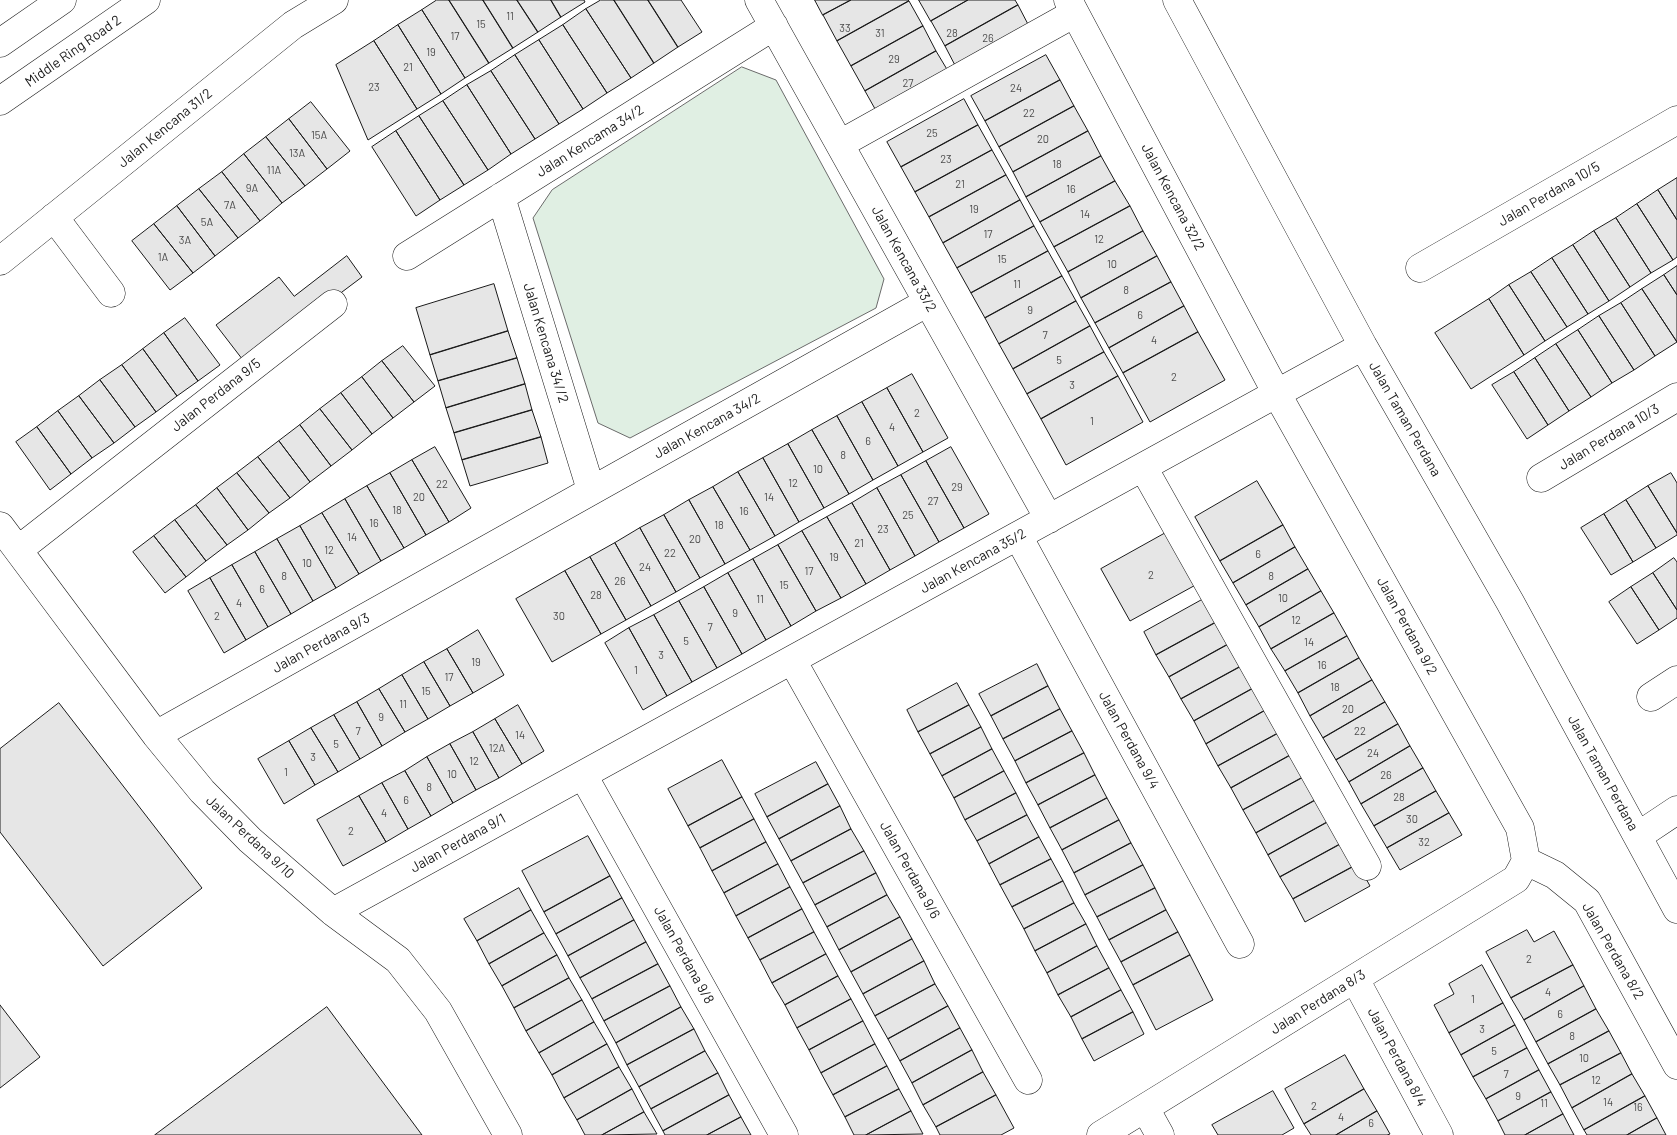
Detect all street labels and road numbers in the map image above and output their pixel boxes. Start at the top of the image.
street label: Middle Ring Road 2 [22,12,124,90]
street label: Jalan Kencana 31/2 [115,85,215,171]
street label: Jalan Kencama 34/2 [533,101,647,181]
street label: Jalan Kencana 32/2 [1138,141,1208,253]
street label: Jalan Perdana 10/5 [1495,158,1603,230]
street label: Jalan Kencana 33/2 [868,203,940,315]
street label: Jalan Kencana 34//2 [520,281,572,405]
street label: Jalan Perdana 9/5 [168,355,264,435]
street label: Jalan Taman Perdana [1365,359,1445,479]
street label: Jalan Kencana 34/2 [651,390,763,462]
street label: Jalan Perdana 10/3 [1556,400,1662,474]
street label: Jalan Kencana 35/2 [917,525,1029,597]
street label: Jalan Perdana 9/2 [1373,574,1441,678]
street label: Jalan Perdana 9/3 [269,609,373,677]
street label: Jalan Perdana 9/4 [1095,688,1163,792]
street label: Jalan Taman Perdana [1564,712,1642,834]
street label: Jalan Perdana 9/10 [202,792,298,882]
street label: Jalan Perdana 9/1 [407,810,509,876]
street label: Jalan Perdana 9/6 [876,818,944,922]
street label: Jalan Perdana 8/2 [1578,900,1648,1002]
street label: Jalan Perdana 9/8 [650,903,718,1007]
street label: Jalan Perdana 8/3 [1267,966,1369,1038]
street label: Jalan Perdana 8/4 [1364,1005,1430,1109]

